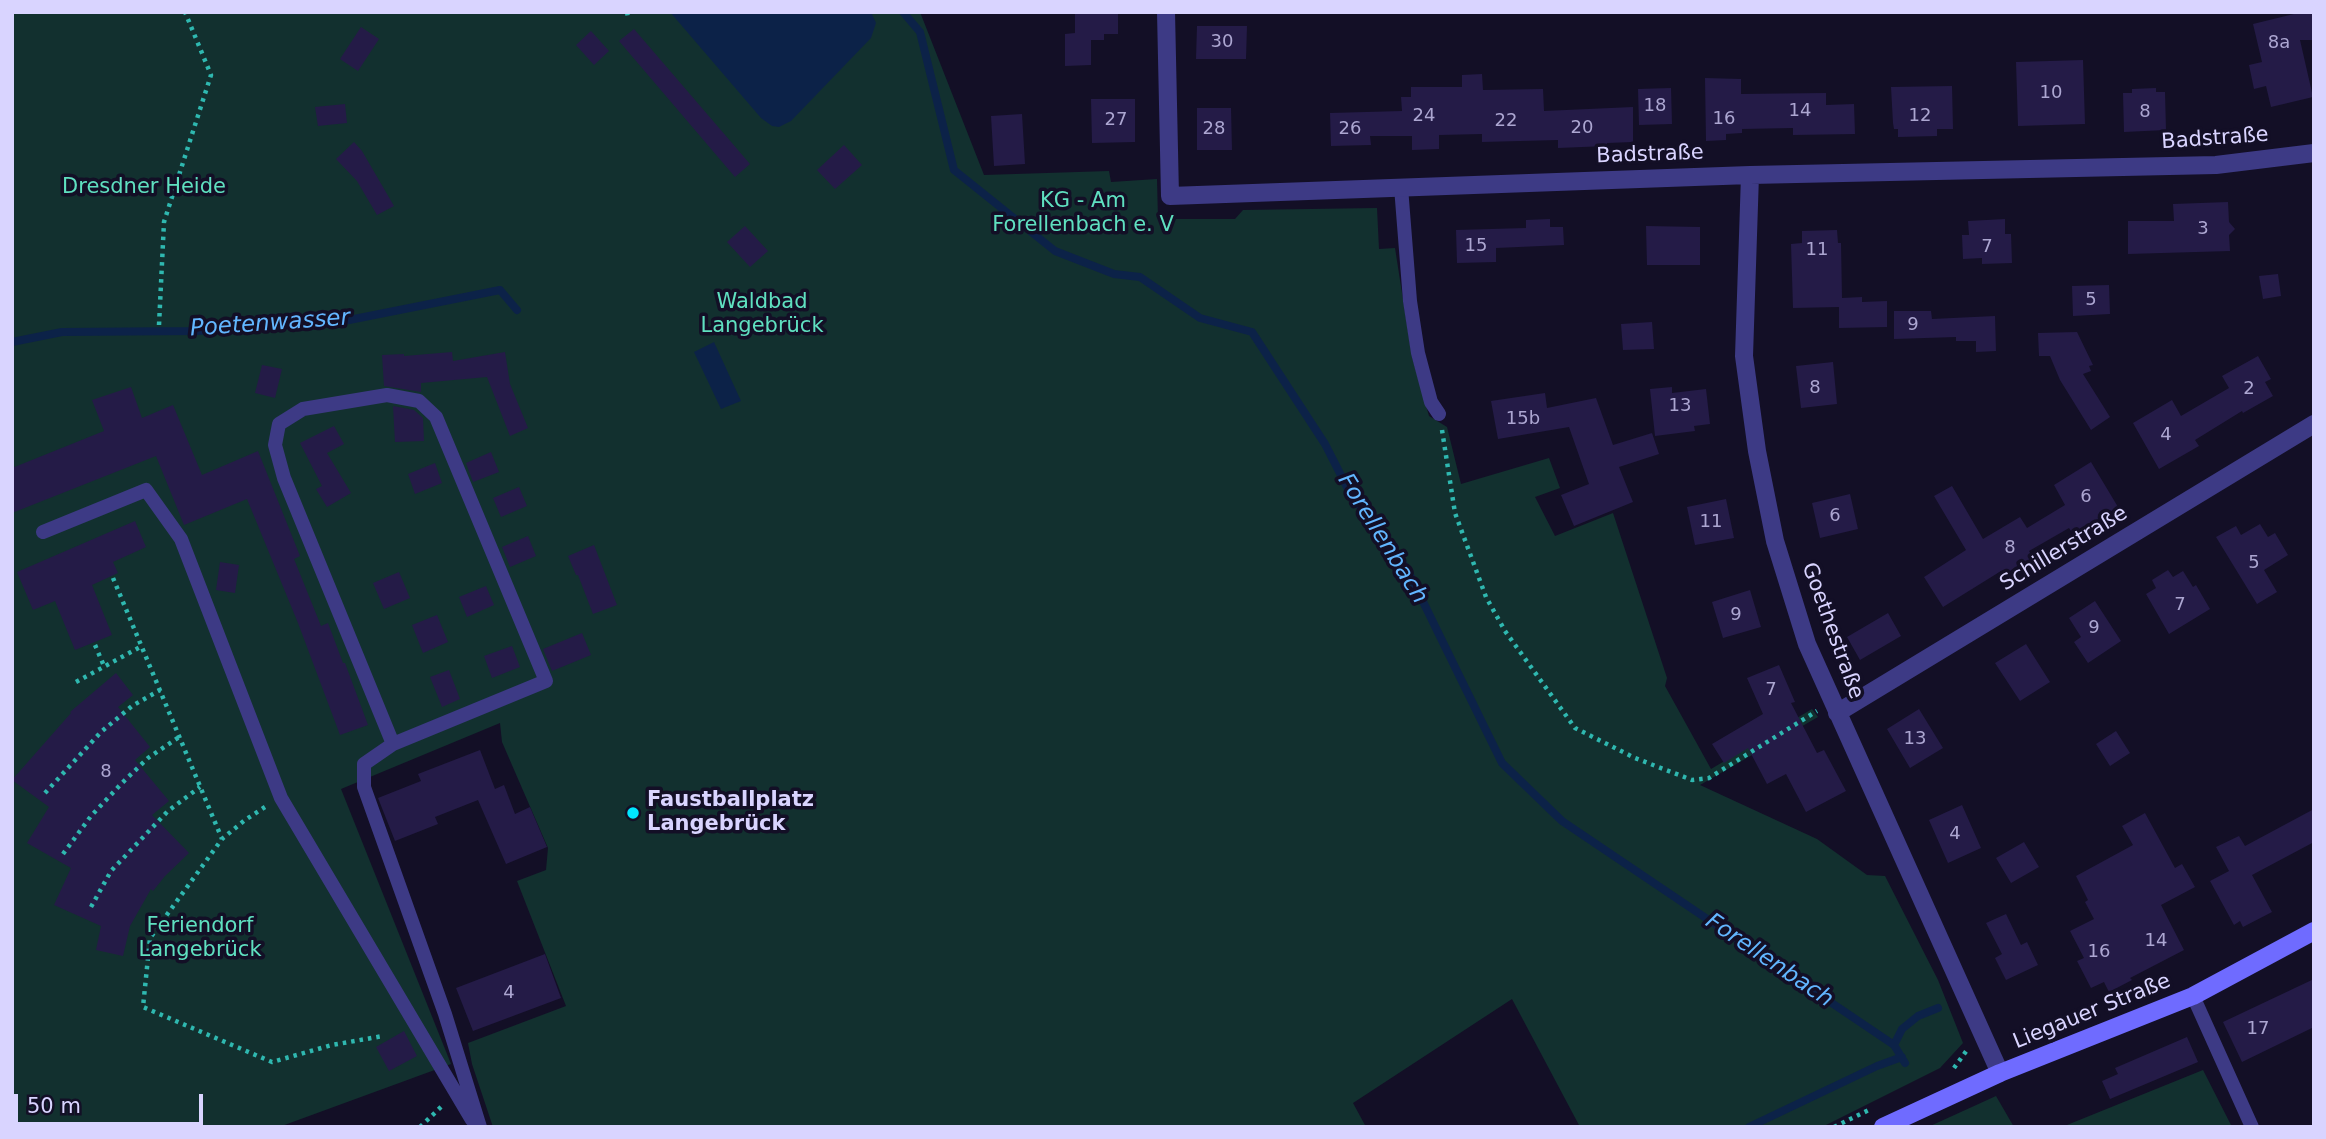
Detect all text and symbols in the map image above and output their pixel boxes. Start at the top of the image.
house number: 30 [1211,31,1233,53]
house number: 8a [2268,32,2290,54]
house number: 10 [2040,82,2062,104]
house number: 18 [1644,95,1666,117]
house number: 14 [1789,100,1811,122]
house number: 8 [2139,101,2151,123]
house number: 24 [1413,105,1435,127]
house number: 12 [1909,105,1931,127]
house number: 16 [1713,108,1735,130]
house number: 27 [1105,109,1127,131]
house number: 22 [1495,110,1517,132]
house number: 20 [1571,117,1593,139]
house number: 28 [1203,118,1225,140]
house number: 26 [1339,118,1361,140]
street label: Badstraße [2161,123,2269,155]
street label: Badstraße [1596,141,1704,169]
park label: Dresdner Heide [62,175,226,201]
park label: KG - Am Forellenbach e. V [992,189,1174,239]
house number: 3 [2197,218,2209,240]
house number: 15 [1465,235,1487,257]
house number: 7 [1981,236,1993,258]
house number: 11 [1806,239,1828,261]
house number: 5 [2085,289,2097,311]
park label: Waldbad Langebrück [700,290,824,340]
water label: Poetenwasser [189,305,351,343]
house number: 9 [1907,314,1919,336]
house number: 8 [1809,377,1821,399]
house number: 2 [2243,378,2255,400]
house number: 13 [1669,395,1691,417]
house number: 15b [1506,408,1540,430]
house number: 4 [2160,424,2172,446]
water label: Forellenbach [1331,469,1433,609]
house number: 6 [2080,486,2092,508]
street label: Schillerstraße [1996,501,2132,597]
house number: 6 [1829,505,1841,527]
house number: 11 [1700,511,1722,533]
house number: 8 [2004,537,2016,559]
house number: 5 [2248,552,2260,574]
street label: Goethestraße [1796,559,1868,703]
house number: 7 [2174,594,2186,616]
house number: 9 [1730,604,1742,626]
house number: 9 [2088,617,2100,639]
house number: 7 [1765,679,1777,701]
house number: 13 [1904,728,1926,750]
house number: 8 [100,761,112,783]
place label: Faustballplatz Langebrück [647,788,814,838]
marker: Faustballplatz Langebrück [625,805,641,821]
house number: 4 [1949,823,1961,845]
water label: Forellenbach [1700,908,1838,1014]
park label: Feriendorf Langebrück [138,914,262,964]
house number: 14 [2145,930,2167,952]
house number: 16 [2088,941,2110,963]
street label: Liegauer Straße [2010,969,2174,1055]
house number: 4 [503,982,515,1004]
house number: 17 [2247,1018,2269,1040]
scale bar [18,1080,206,1124]
text: 50 m [27,1094,81,1118]

